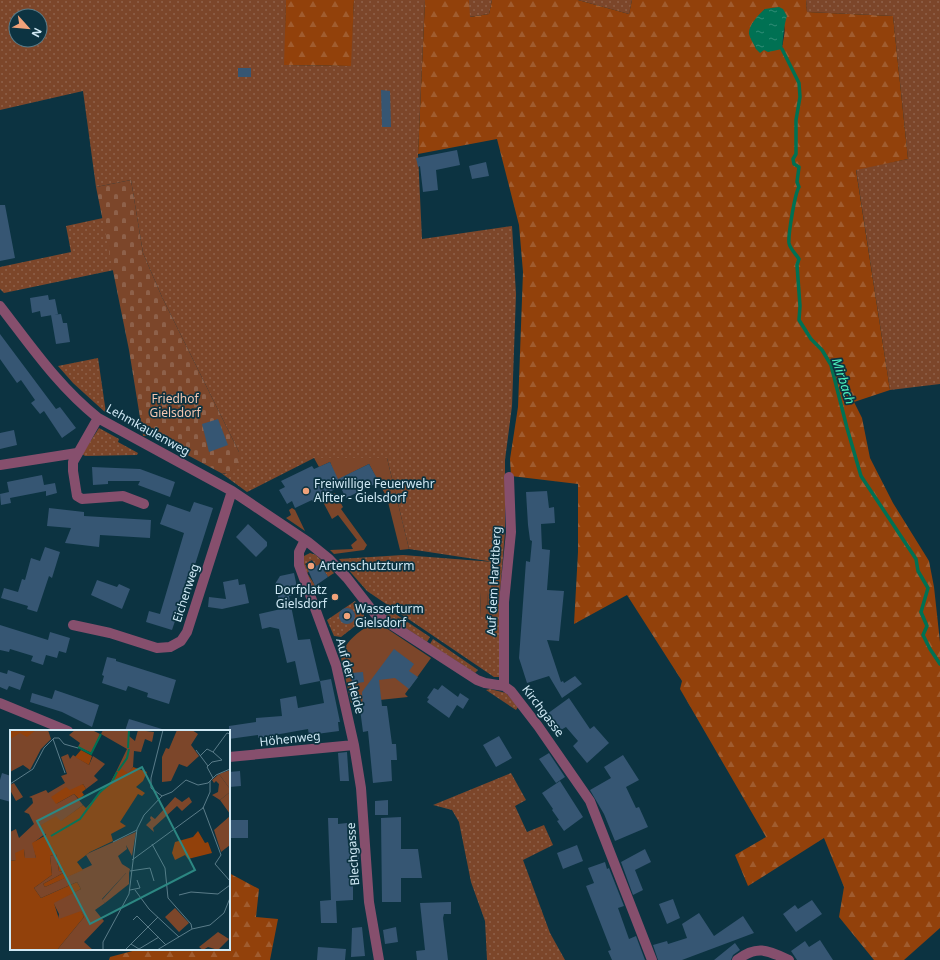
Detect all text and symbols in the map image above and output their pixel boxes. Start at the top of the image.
north arrow [8,8,48,48]
text: N [29,25,46,40]
water label: Mirbach [828,355,860,407]
park label: Friedhof Gielsdorf [149,390,201,421]
street label: Lehmkaulenweg [103,400,193,460]
place label: Freiwillige Feuerwehr Alfter - Gielsdorf [314,475,435,506]
marker: Freiwillige Feuerwehr Alfter - Gielsdorf [301,486,311,496]
street label: Auf dem Hardtberg [482,526,505,636]
place label: Artenschutzturm [319,557,414,574]
street label: Eichenweg [168,561,203,624]
marker: Artenschutzturm [306,561,316,571]
place label: Dorfplatz Gielsdorf [275,581,328,612]
marker: Dorfplatz Gielsdorf [330,592,340,602]
place label: Wasserturm Gielsdorf [355,600,424,631]
marker: Wasserturm Gielsdorf [342,611,352,621]
street label: Auf der Heide [332,636,369,716]
street label: Kirchgasse [518,681,569,740]
street label: Höhenweg [259,727,321,750]
inset map [10,730,230,950]
street label: Blechgasse [342,822,363,886]

